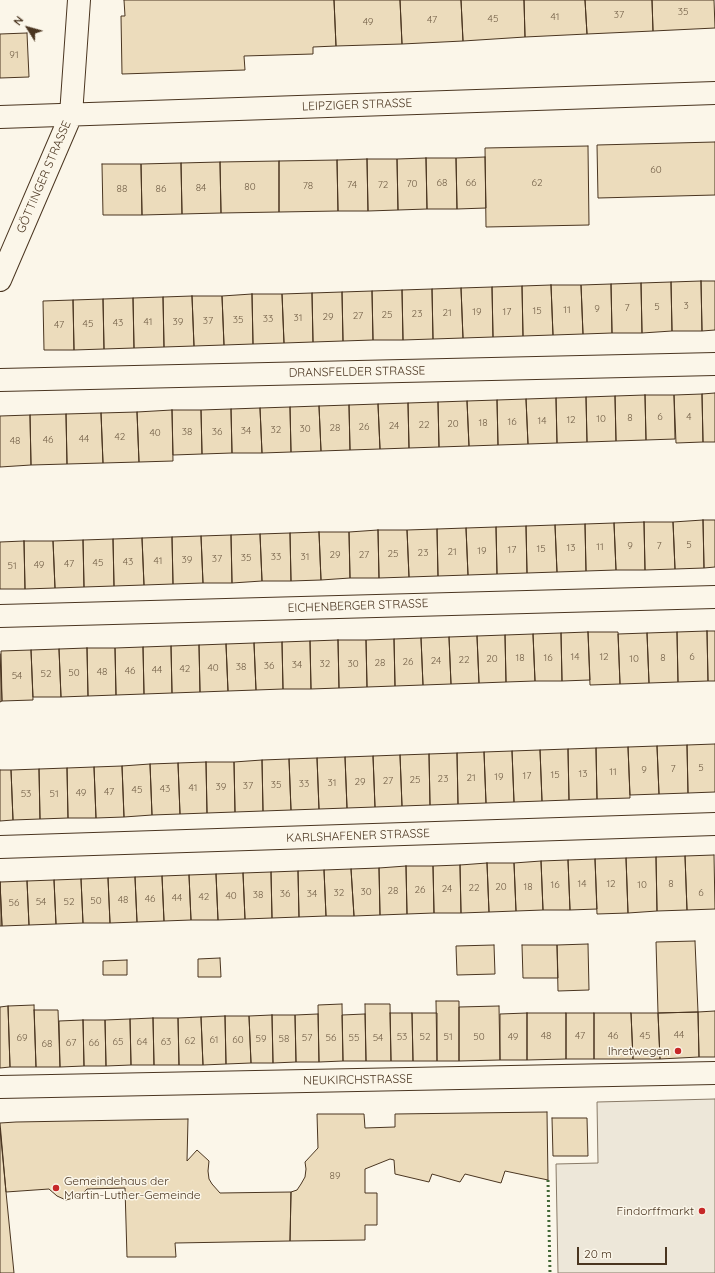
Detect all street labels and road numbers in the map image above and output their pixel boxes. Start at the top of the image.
street label: LEIPZIGER STRASSE [302,96,412,114]
street label: GÖTTINGER STRASSE [14,119,74,235]
street label: DRANSFELDER STRASSE [289,364,425,380]
street label: EICHENBERGER STRASSE [287,596,429,616]
street label: KARLSHAFENER STRASSE [286,826,430,846]
street label: NEUKIRCHSTRASSE [303,1072,413,1088]

